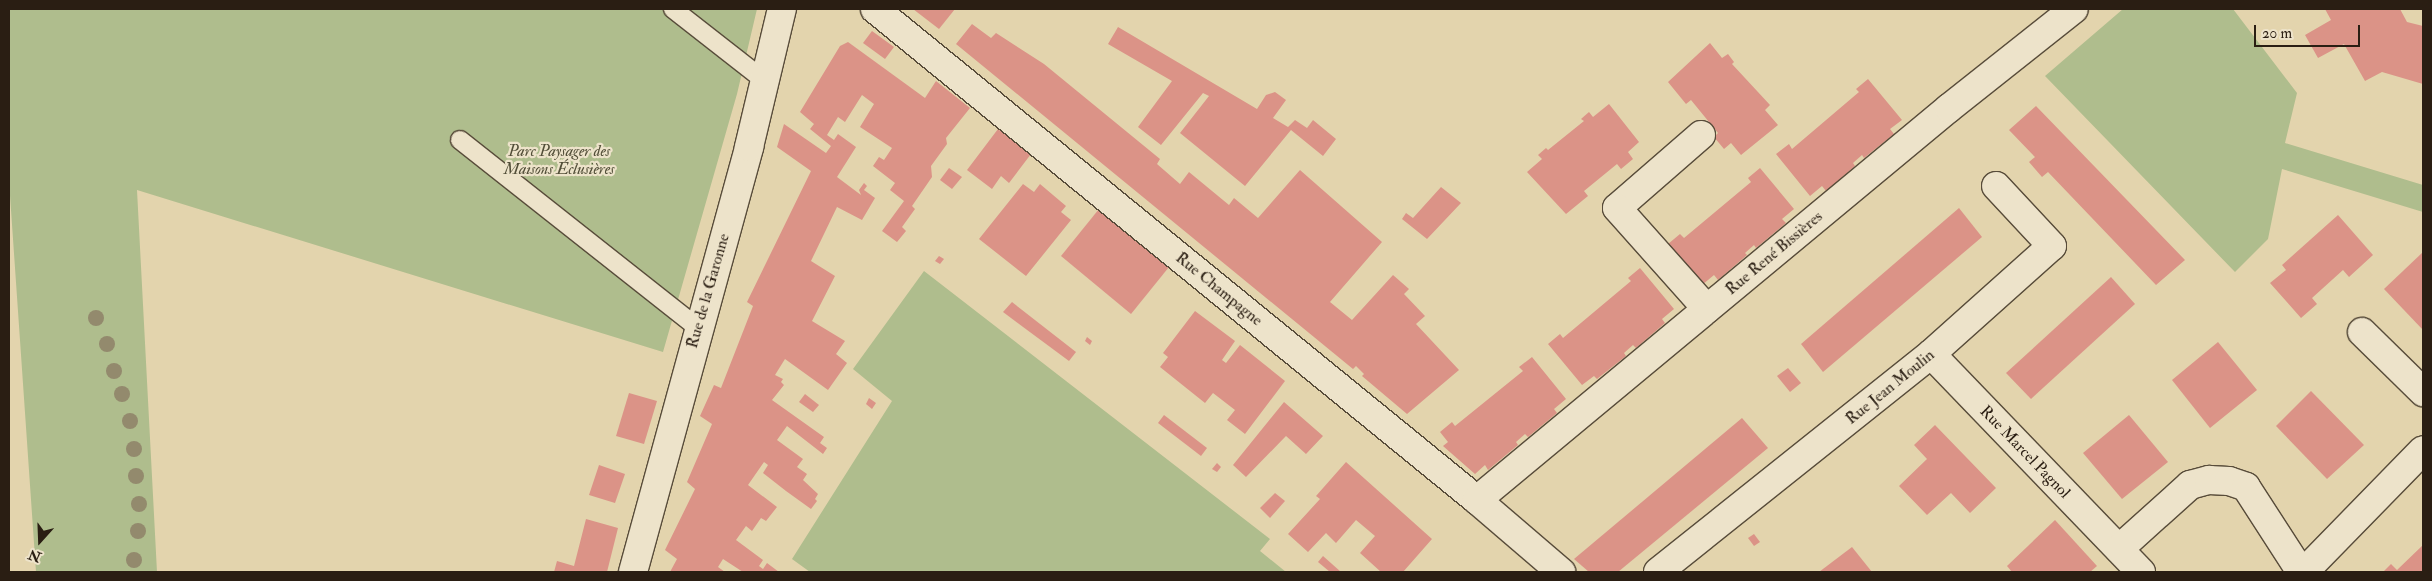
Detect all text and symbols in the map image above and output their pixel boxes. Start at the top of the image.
scale bar [2257,15,2363,47]
text: 20 m [2262,24,2292,43]
park label: Parc Paysager des Maisons Éclusières [504,141,614,179]
street label: Rue René Bissières [1722,207,1826,299]
street label: Rue de la Garonne [682,231,734,351]
street label: Rue Champagne [1172,248,1266,330]
street label: Rue Jean Moulin [1842,345,1938,429]
street label: Rue Marcel Pagnol [1976,402,2074,502]
north arrow [15,516,65,566]
text: N [26,545,44,566]

